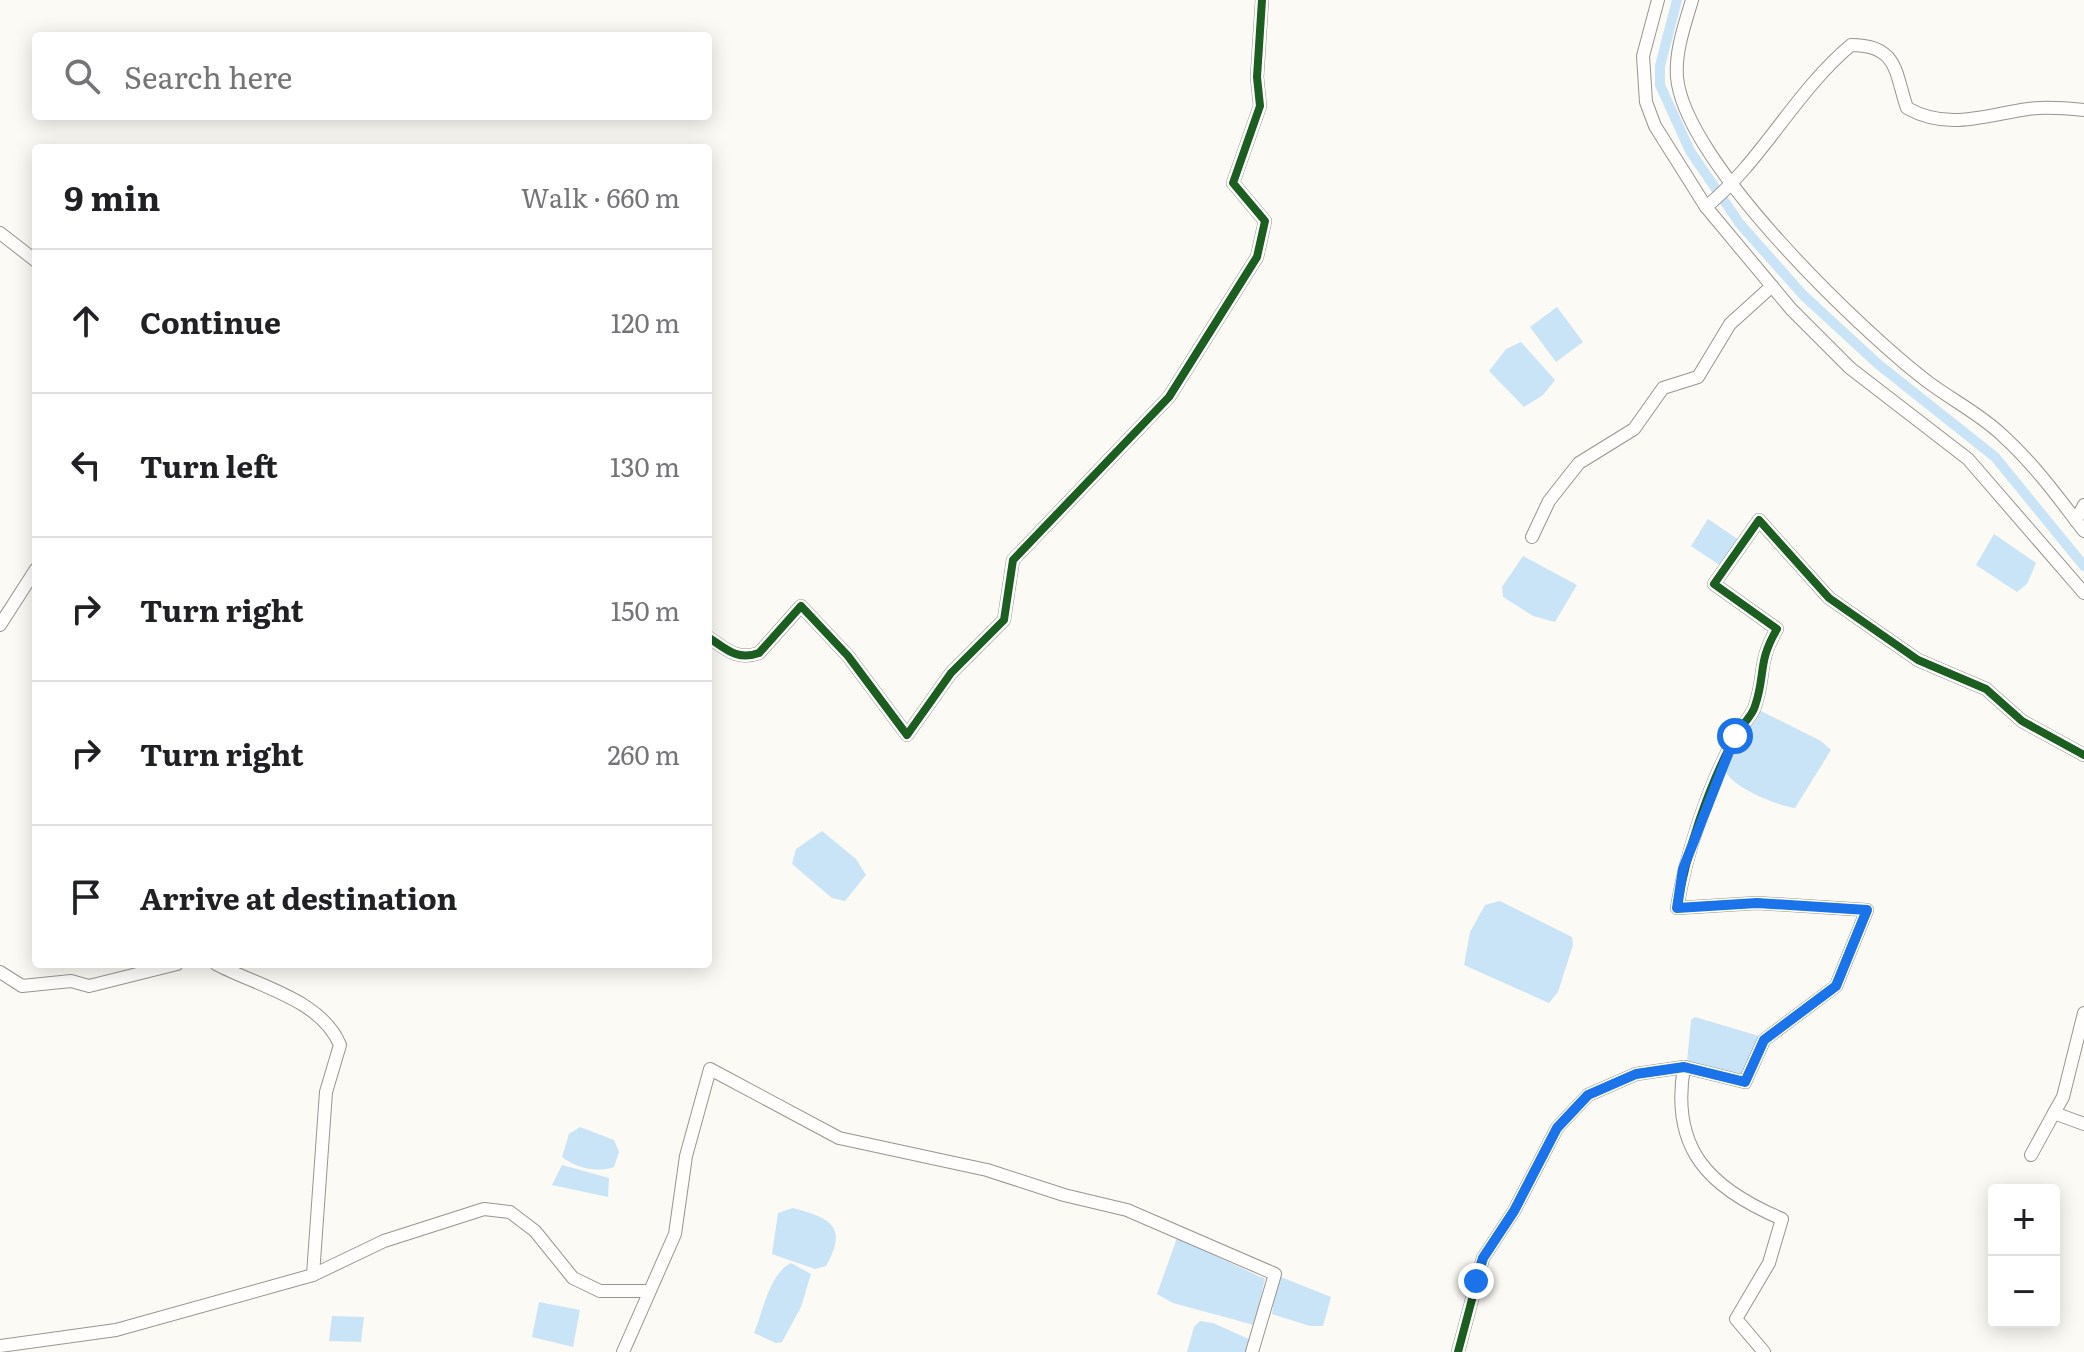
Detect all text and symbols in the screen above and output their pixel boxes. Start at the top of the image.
search box [32,32,712,120]
icon: search [60,54,104,98]
text: Search here [124,54,292,98]
text: 9 min [64,171,160,221]
text: Walk · 660 m [521,177,680,216]
icon: ahead [64,299,108,343]
text: Continue [140,299,281,343]
text: 120 m [611,302,680,341]
icon: left [64,443,108,487]
text: Turn left [140,443,278,487]
text: 130 m [610,446,680,485]
icon: right [64,587,108,631]
text: Turn right [140,587,304,631]
text: 150 m [611,590,680,629]
route start [1717,718,1753,754]
icon: right [64,731,108,775]
text: Turn right [140,731,304,775]
text: 260 m [607,734,680,773]
icon: arrive [64,875,108,919]
text: Arrive at destination [140,875,457,919]
map controls [1988,1184,2060,1328]
button: + [1988,1184,2060,1256]
button: − [1988,1256,2060,1328]
route end [1458,1263,1494,1299]

